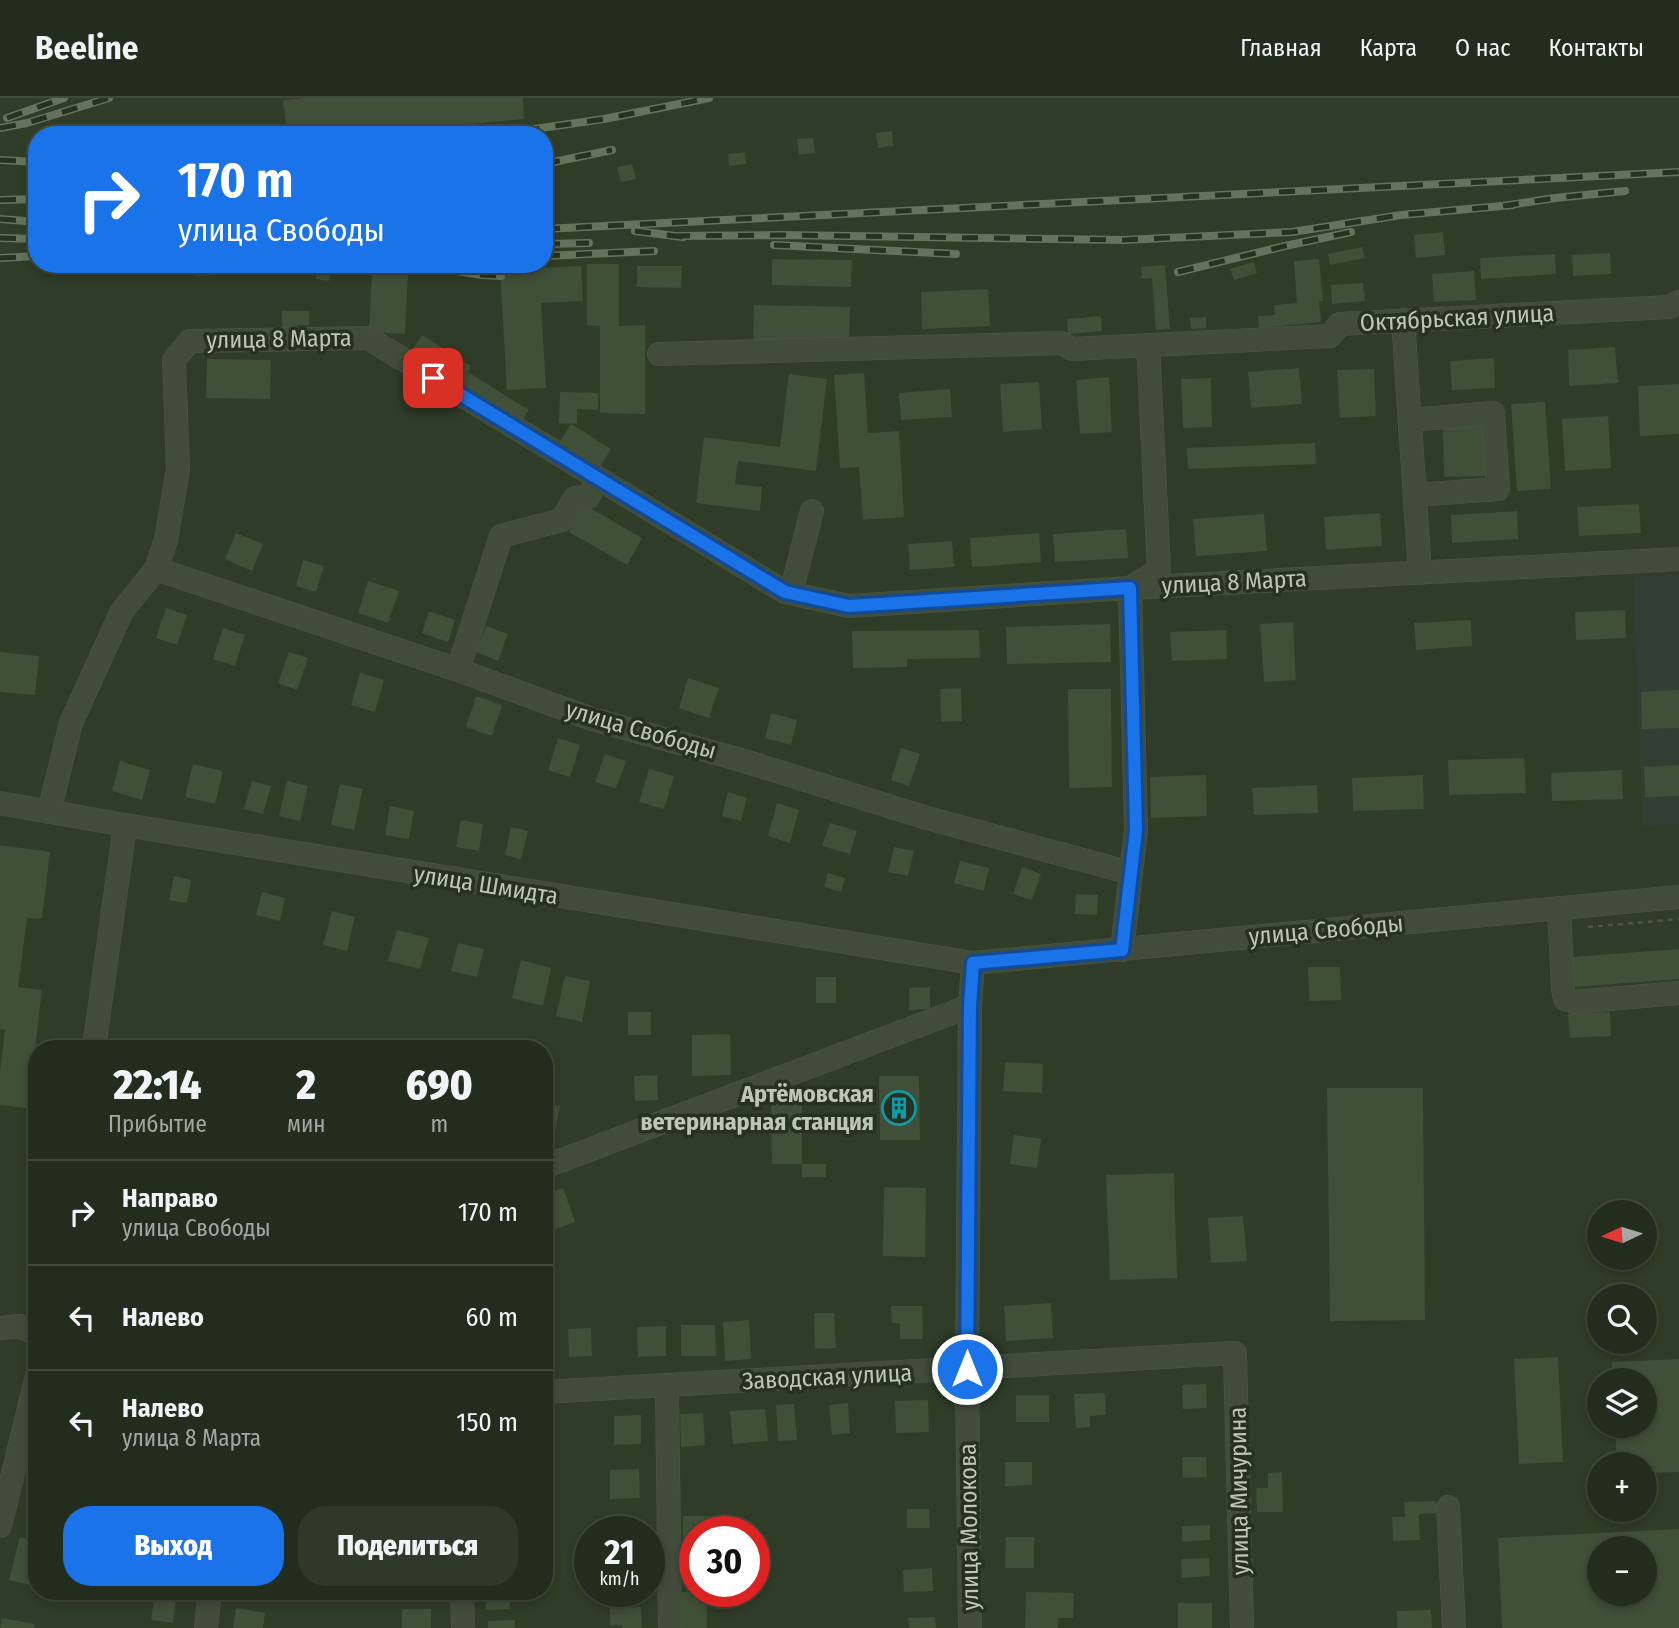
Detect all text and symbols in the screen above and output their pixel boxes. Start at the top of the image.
text: Beeline [35,28,139,68]
text: Главная [1240,34,1322,62]
text: Карта [1360,34,1417,62]
text: О нас [1455,34,1510,62]
text: Контакты [1548,34,1644,62]
text: 170 m [178,151,294,210]
icon: right [63,154,154,245]
text: улица Свободы [178,211,385,249]
street label: Октябрьская улица [1359,299,1555,337]
street label: улица 8 Марта [206,324,352,354]
pin [403,348,463,408]
icon: arrive [414,359,452,397]
street label: улица 8 Марта [1161,564,1307,600]
street label: улица Свободы [563,695,719,765]
street label: улица Шмидта [412,860,560,910]
street label: улица Свободы [1248,909,1404,951]
text: 22:14 [113,1060,201,1110]
text: 2 [296,1060,316,1110]
text: 690 [406,1060,473,1110]
place label: Артёмовская ветеринарная станция [641,1080,874,1136]
building icon: Артёмовская ветеринарная станция [880,1089,918,1127]
text: Прибытие [108,1110,207,1138]
text: мин [287,1110,326,1138]
text: m [430,1110,448,1138]
text: Направо [122,1183,218,1214]
icon: right [63,1194,101,1232]
text: 170 m [458,1197,518,1228]
north arrow [1587,1200,1657,1270]
map controls [1587,1200,1657,1606]
text: улица Свободы [122,1214,271,1242]
button: search [1587,1284,1657,1354]
icon: left [63,1299,101,1337]
text: Налево [122,1302,204,1333]
text: 60 m [465,1302,518,1333]
position arrow [930,1332,1004,1406]
street label: Заводская улица [741,1359,913,1395]
button: layers [1587,1368,1657,1438]
text: Налево [122,1393,204,1424]
icon: left [63,1404,101,1442]
text: 150 m [456,1407,518,1438]
street label: улица Мичурина [1224,1407,1254,1575]
text: улица 8 Марта [122,1424,261,1452]
street label: улица Молокова [954,1443,984,1611]
button: + [1587,1452,1657,1522]
button: Выход [63,1506,284,1586]
button: Поделиться [298,1506,518,1586]
speed limit sign: 30 [679,1516,770,1607]
text: 21 [604,1531,635,1573]
button: − [1587,1536,1657,1606]
text: km/h [599,1568,640,1590]

